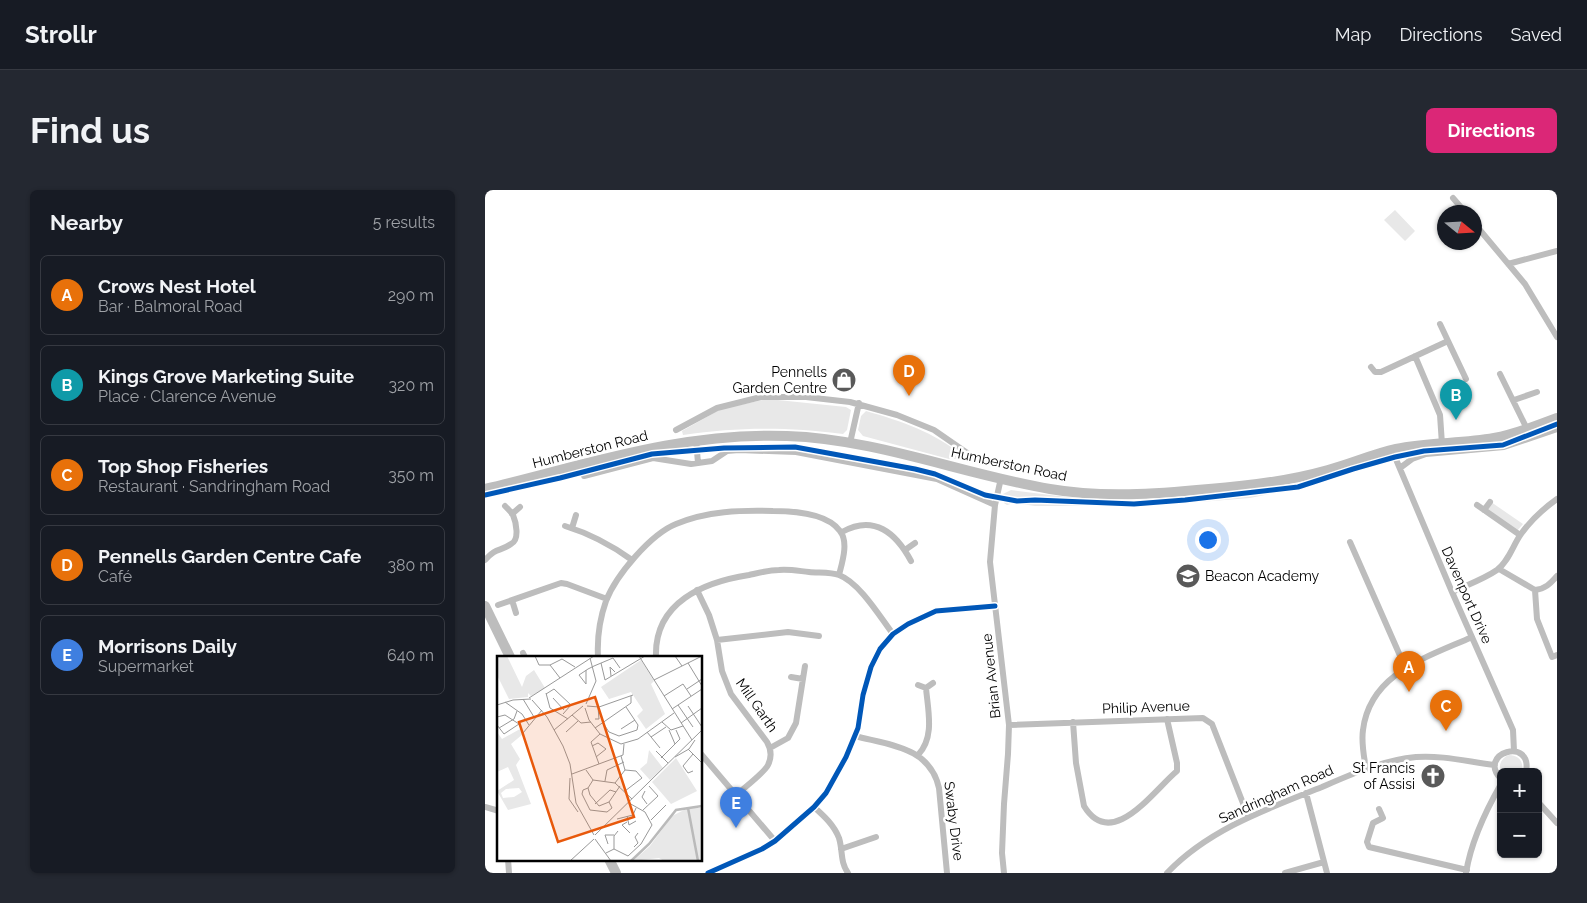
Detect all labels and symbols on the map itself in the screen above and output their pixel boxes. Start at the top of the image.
north arrow [1437,205,1482,250]
pin: D [893,355,925,396]
place label: Pennells Garden Centre [732,364,827,396]
shop icon: Pennells Garden Centre [831,367,857,393]
pin: B [1440,379,1472,420]
street label: Humberston Road [531,427,649,471]
street label: Humberston Road [949,444,1069,484]
your location [1195,527,1221,553]
street label: Davenport Drive [1438,544,1496,646]
school or university icon: Beacon Academy [1175,563,1201,589]
place label: Beacon Academy [1205,568,1320,584]
street label: Brian Avenue [979,633,1003,719]
pin: A [1393,651,1425,692]
inset map [497,656,703,860]
street label: Mill Garth [733,675,781,735]
pin: C [1430,690,1462,731]
street label: Philip Avenue [1102,697,1190,717]
place label: St Francis of Assisi [1352,760,1415,792]
street label: Sandringham Road [1216,762,1336,826]
church icon: St Francis of Assisi [1420,763,1446,789]
street label: Swaby Drive [941,780,967,862]
pin: E [720,787,752,828]

